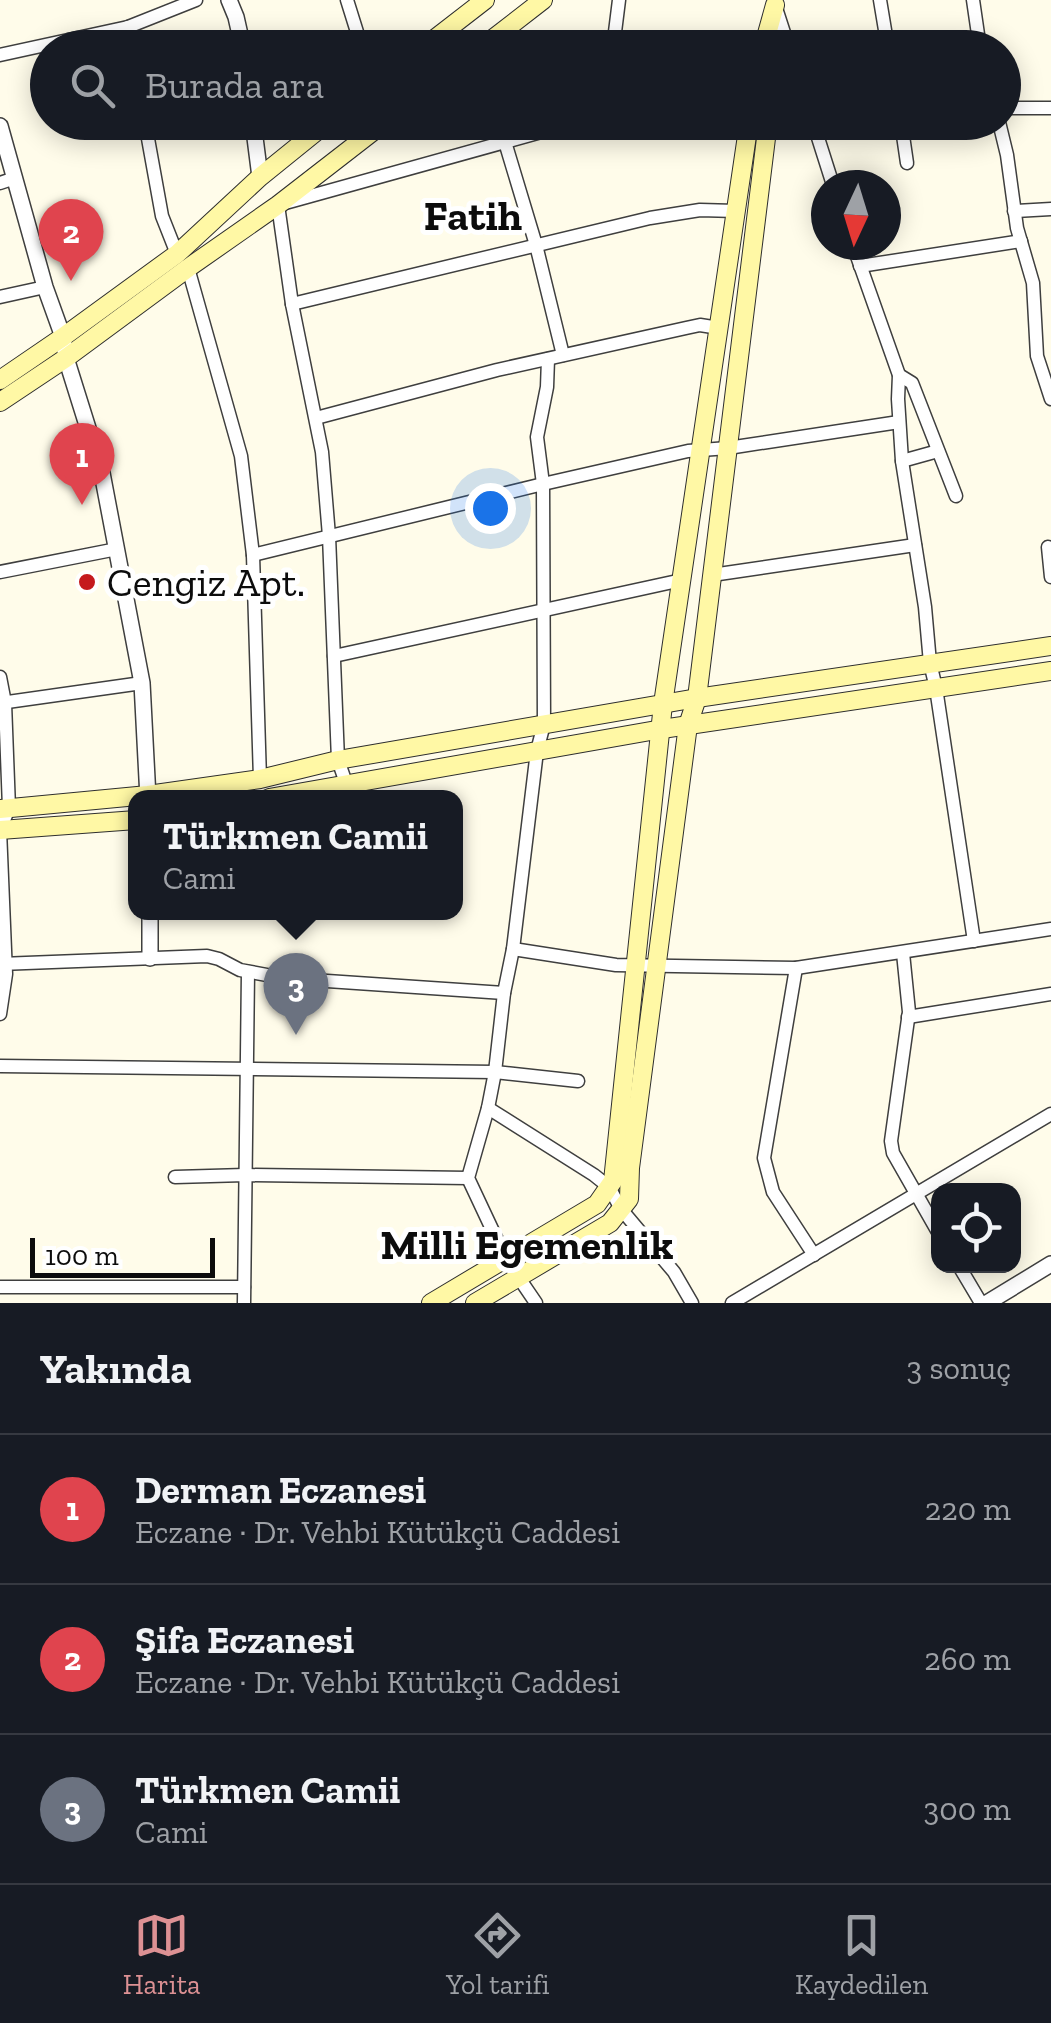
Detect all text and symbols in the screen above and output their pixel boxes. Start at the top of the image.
search box [30,30,1021,140]
icon: search [65,58,120,113]
text: Burada ara [145,62,324,108]
north arrow [811,170,901,260]
district label: Fatih [424,190,522,241]
pin: 2 [38,198,104,281]
pin: 1 [49,422,114,505]
your location [465,483,516,534]
place label: Cengiz Apt. [107,558,305,606]
marker: Cengiz Apt. [76,571,98,593]
popup [128,790,463,920]
text: Türkmen Camii [163,813,428,859]
text: Cami [163,859,235,897]
pin: 3 [264,952,328,1035]
map controls [931,1183,1021,1273]
button: locate [931,1183,1021,1273]
district label: Milli Egemenlik [380,1219,674,1270]
scale bar [30,1233,215,1278]
text: 100 m [45,1239,119,1272]
text: Yakında [40,1343,192,1394]
text: 3 sonuç [907,1349,1011,1387]
text: Derman Eczanesi [135,1467,426,1513]
text: 1 [66,1490,79,1528]
text: 220 m [925,1490,1011,1528]
text: Eczane · Dr. Vehbi Kütükçü Caddesi [135,1513,620,1551]
text: Şifa Eczanesi [135,1617,354,1663]
text: 2 [64,1640,81,1678]
text: 260 m [924,1640,1011,1678]
text: Eczane · Dr. Vehbi Kütükçü Caddesi [135,1663,620,1701]
text: Türkmen Camii [135,1767,400,1813]
text: 3 [64,1790,81,1828]
text: 300 m [924,1790,1011,1828]
text: Cami [135,1813,208,1851]
tab: Harita [123,1908,201,2001]
tab: Yol tarifi [446,1908,550,2001]
tab: Kaydedilen [795,1908,928,2001]

